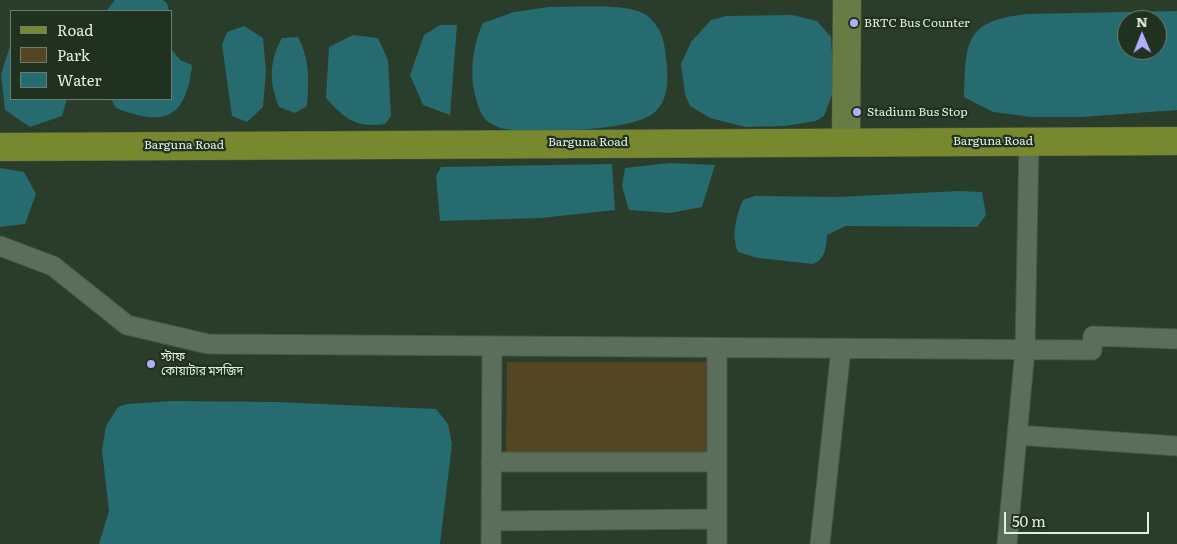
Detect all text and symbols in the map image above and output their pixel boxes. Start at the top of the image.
legend [10,10,172,100]
north arrow [1117,10,1167,60]
text: N [1136,11,1148,31]
place label: BRTC Bus Counter [864,16,970,30]
marker: BRTC Bus Counter [848,17,860,29]
text: Road [57,18,93,41]
text: Park [57,43,90,66]
text: Water [57,68,102,91]
place label: Stadium Bus Stop [867,105,968,119]
marker: Stadium Bus Stop [851,106,863,118]
street label: Barguna Road [953,134,1033,148]
street label: Barguna Road [548,135,628,149]
street label: Barguna Road [144,138,224,152]
place label: স্টাফ কোয়াটার মসজিদ [161,350,243,378]
marker: স্টাফ কোয়াটার মসজিদ [145,358,157,370]
scale bar [1007,502,1152,534]
text: 50 m [1012,509,1046,532]

